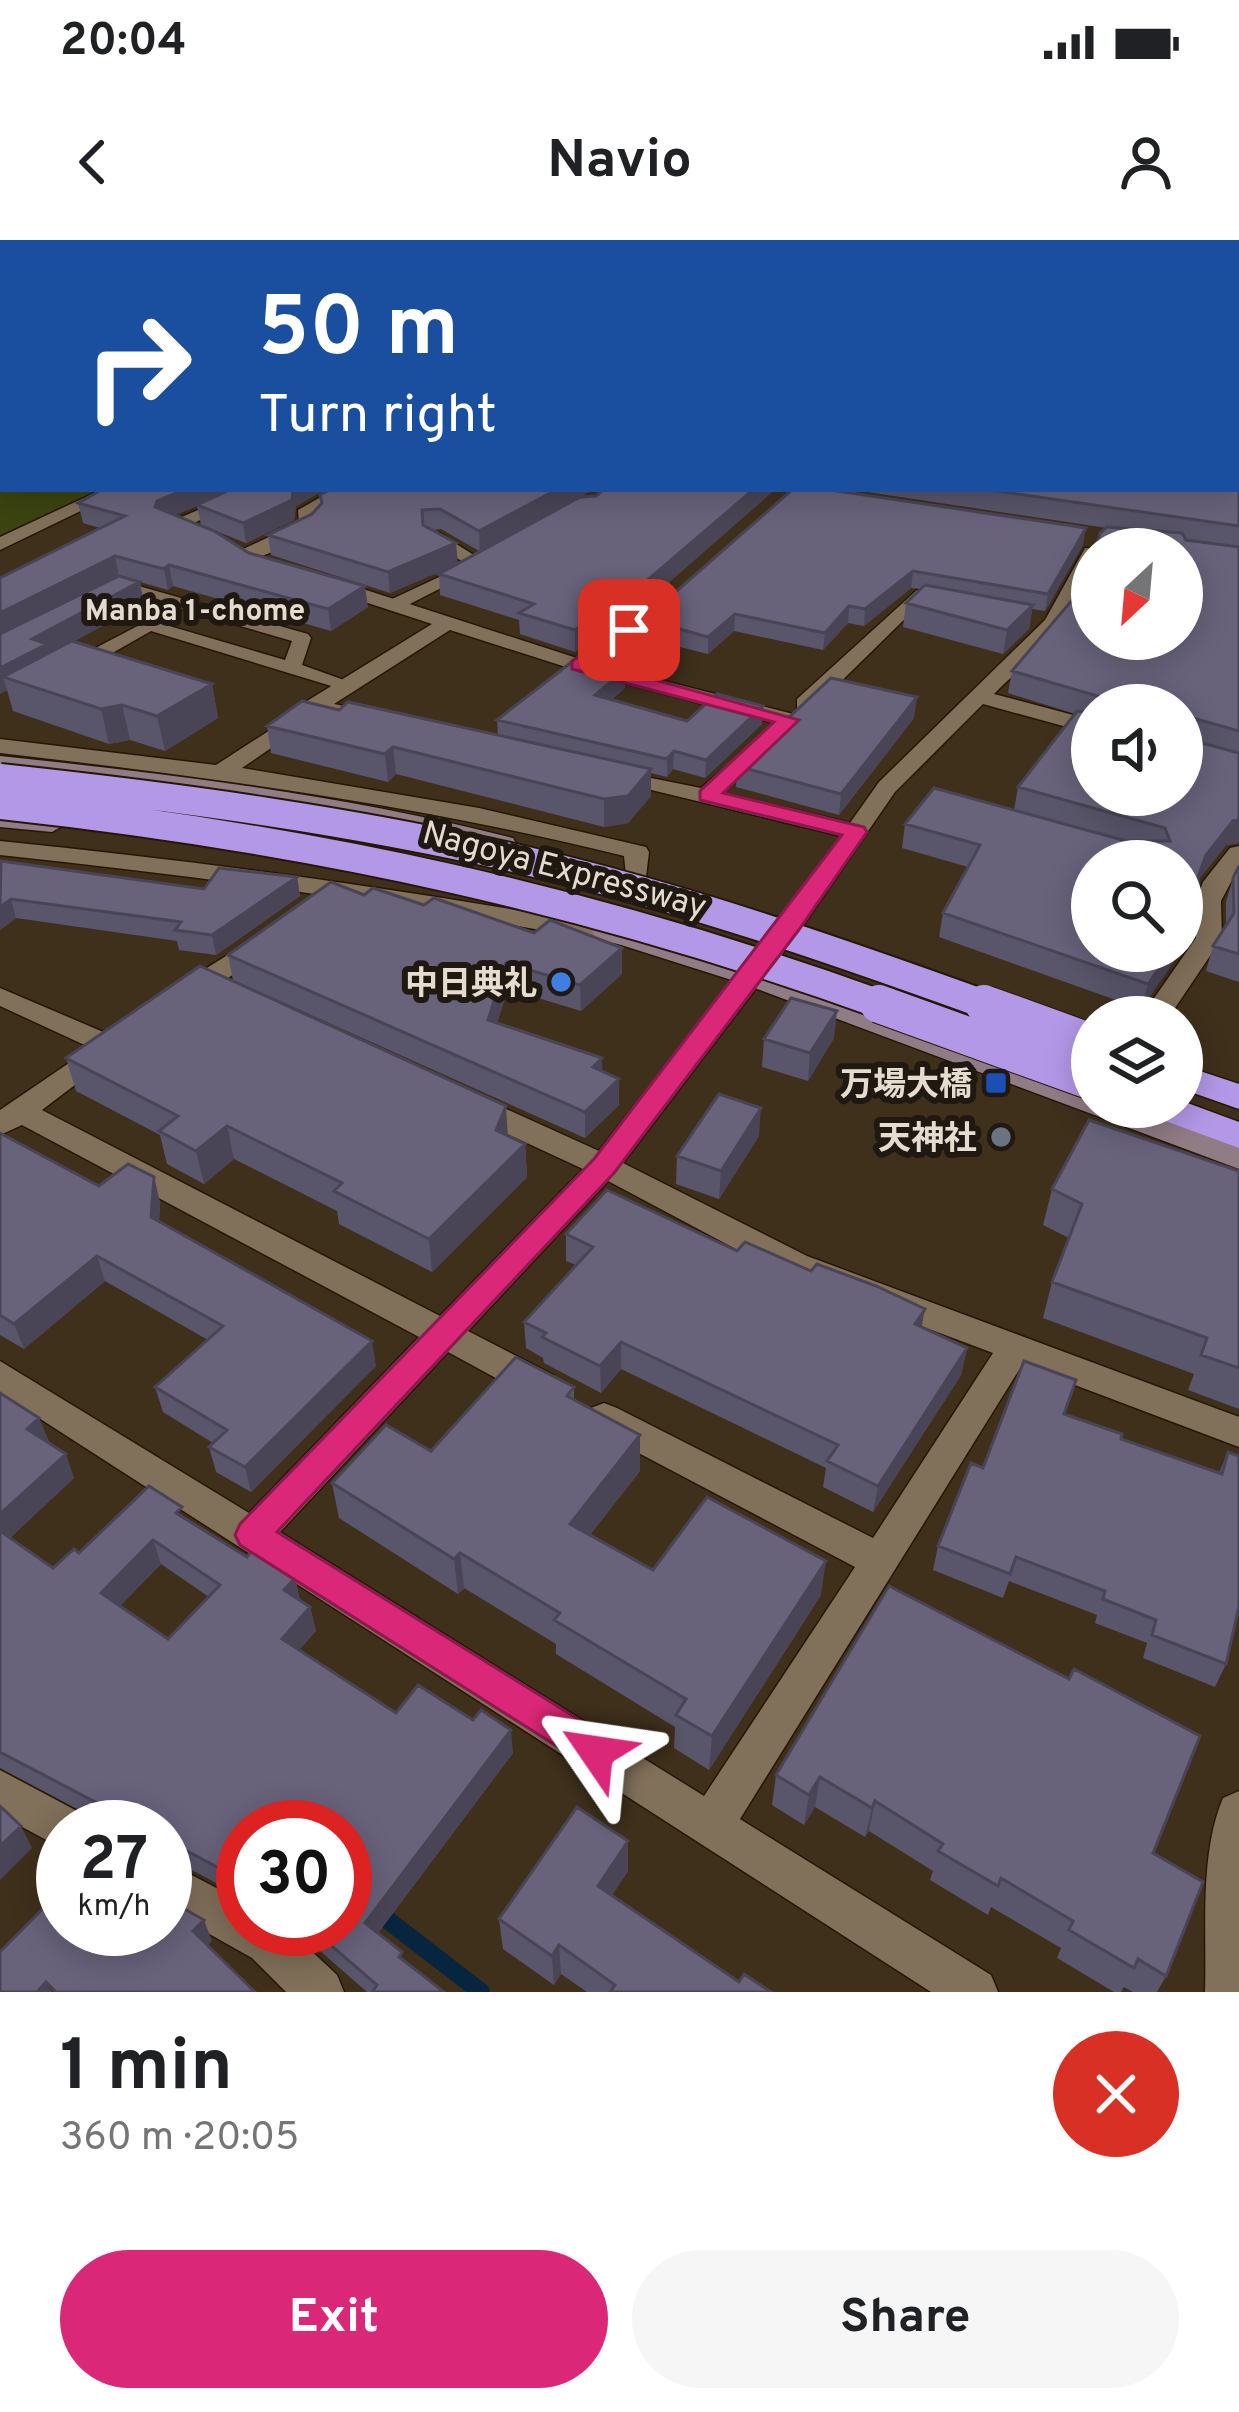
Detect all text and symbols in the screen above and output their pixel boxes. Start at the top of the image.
text: 20:04 [60,14,187,71]
text: Navio [547,128,692,197]
icon: back [60,129,126,195]
icon: person [1113,129,1179,195]
text: 50 m [258,279,459,385]
icon: right [60,288,216,444]
text: Turn right [258,383,497,452]
north arrow [1071,528,1203,660]
map controls [1071,528,1203,1128]
pin [578,579,680,681]
district label: Manba 1-chome [85,594,305,631]
icon: arrive [596,597,662,663]
button: sound [1071,684,1203,816]
street label: Nagoya Expressway [417,814,711,930]
button: search [1071,840,1203,972]
place label: 中日典礼 [405,965,537,1007]
marker: 中日典礼 [548,969,574,995]
button: layers [1071,996,1203,1128]
place label: 万場大橋 [840,1066,972,1108]
marker: 万場大橋 [983,1070,1009,1096]
place label: 天神社 [878,1120,977,1162]
marker: 天神社 [988,1124,1014,1150]
position arrow [533,1689,659,1815]
speed limit sign: 30 [216,1800,372,1956]
text: 27 [80,1825,148,1901]
text: km/h [78,1889,150,1926]
text: 1 min [60,2024,233,2116]
button: close [1053,2031,1179,2157]
text: 360 m · 20:05 [60,2115,299,2164]
button: Exit [60,2250,608,2388]
button: Share [632,2250,1179,2388]

